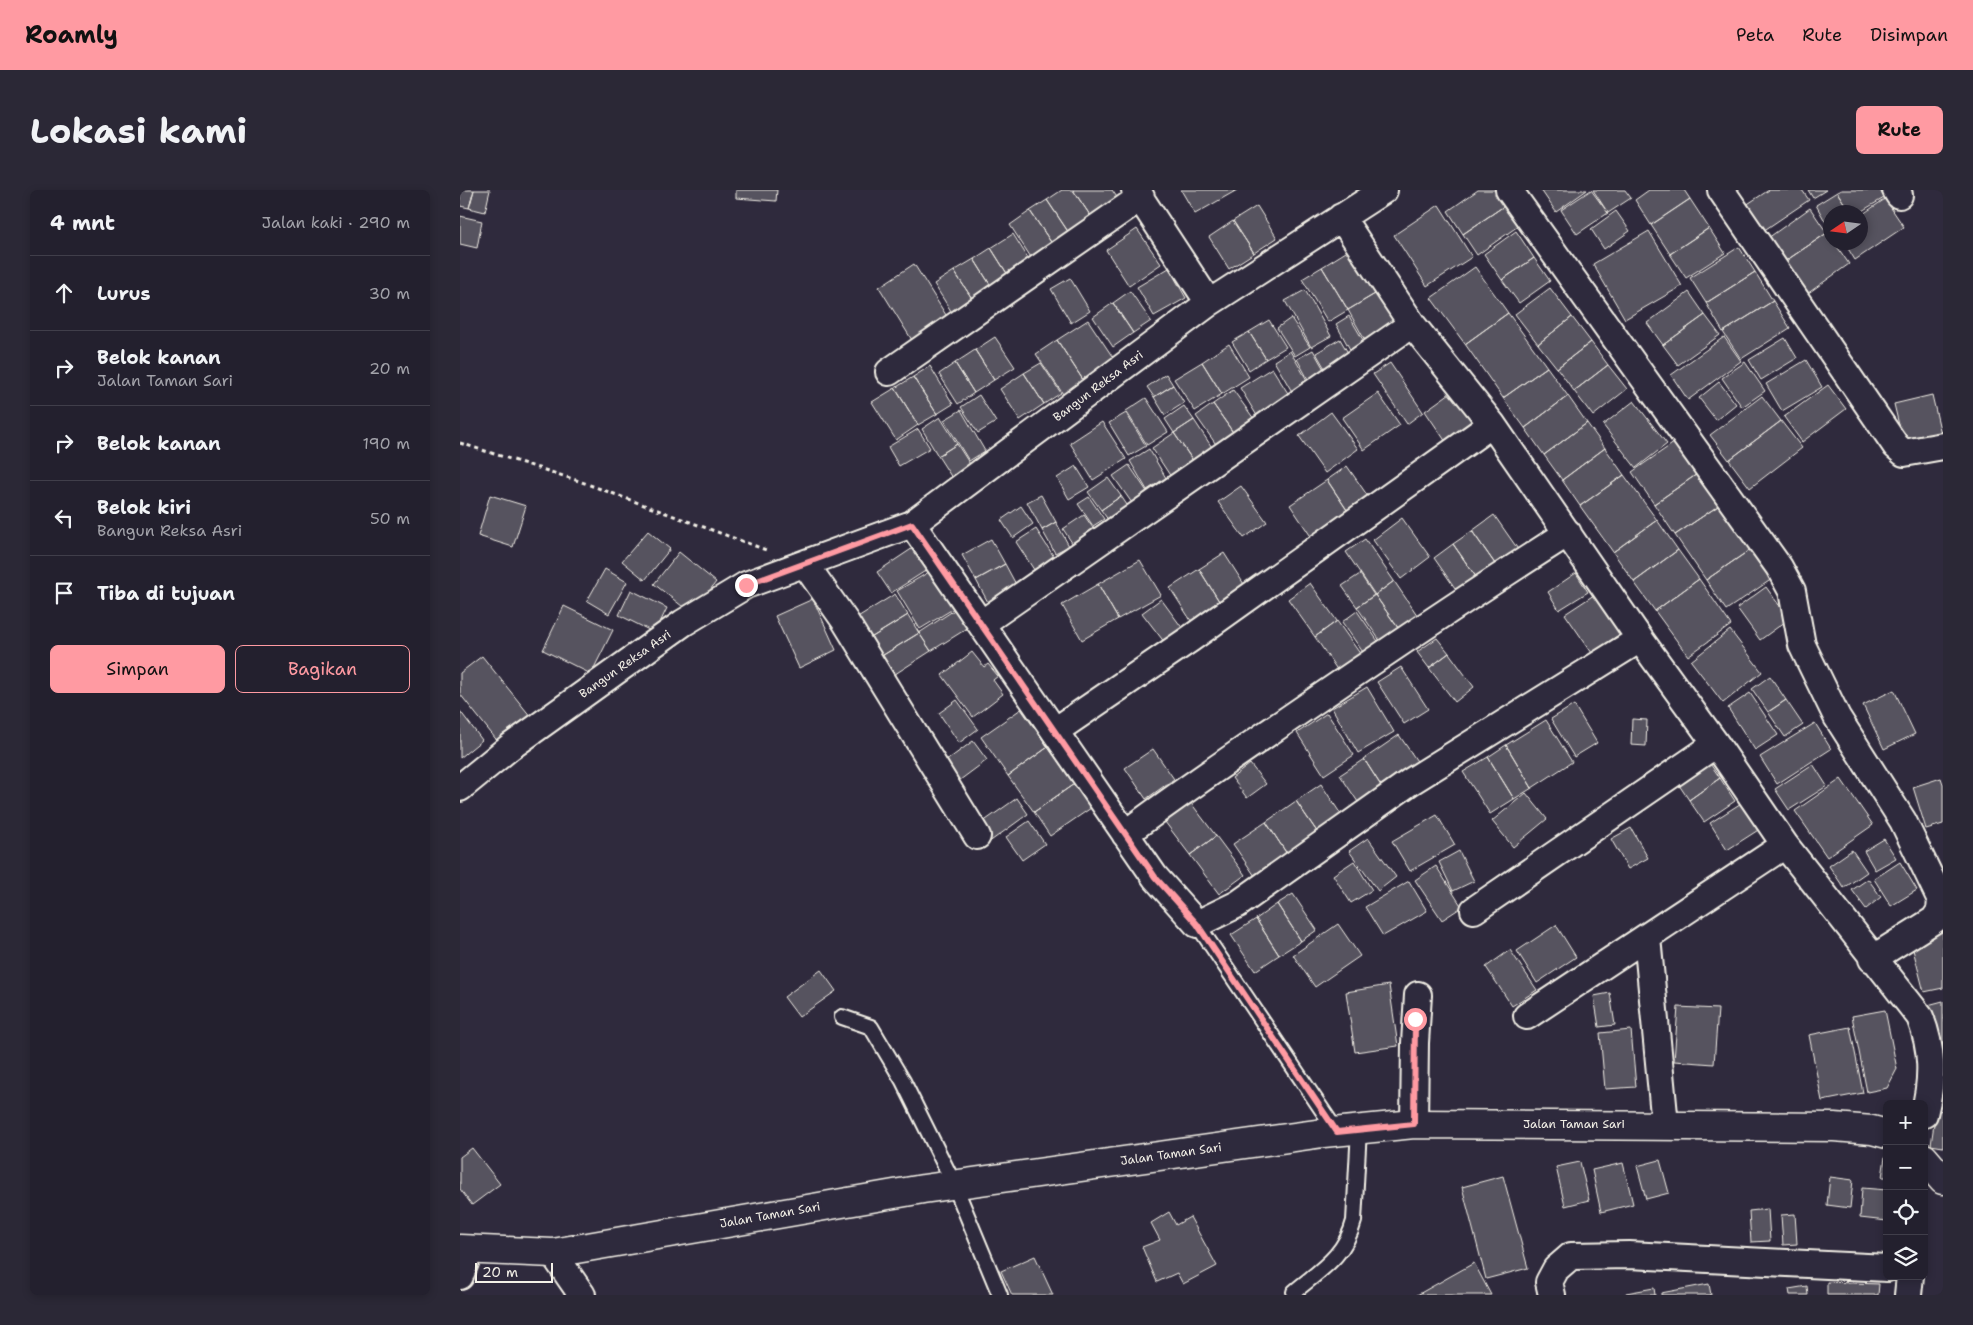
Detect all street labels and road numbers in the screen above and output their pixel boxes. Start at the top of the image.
street label: Bangun Reksa Asri [1050,347,1146,425]
street label: Bangun Reksa Asri [576,626,674,702]
street label: Jalan Taman Sari [1523,1116,1625,1132]
street label: Jalan Taman Sari [1119,1139,1223,1169]
street label: Jalan Taman Sari [718,1198,822,1232]

